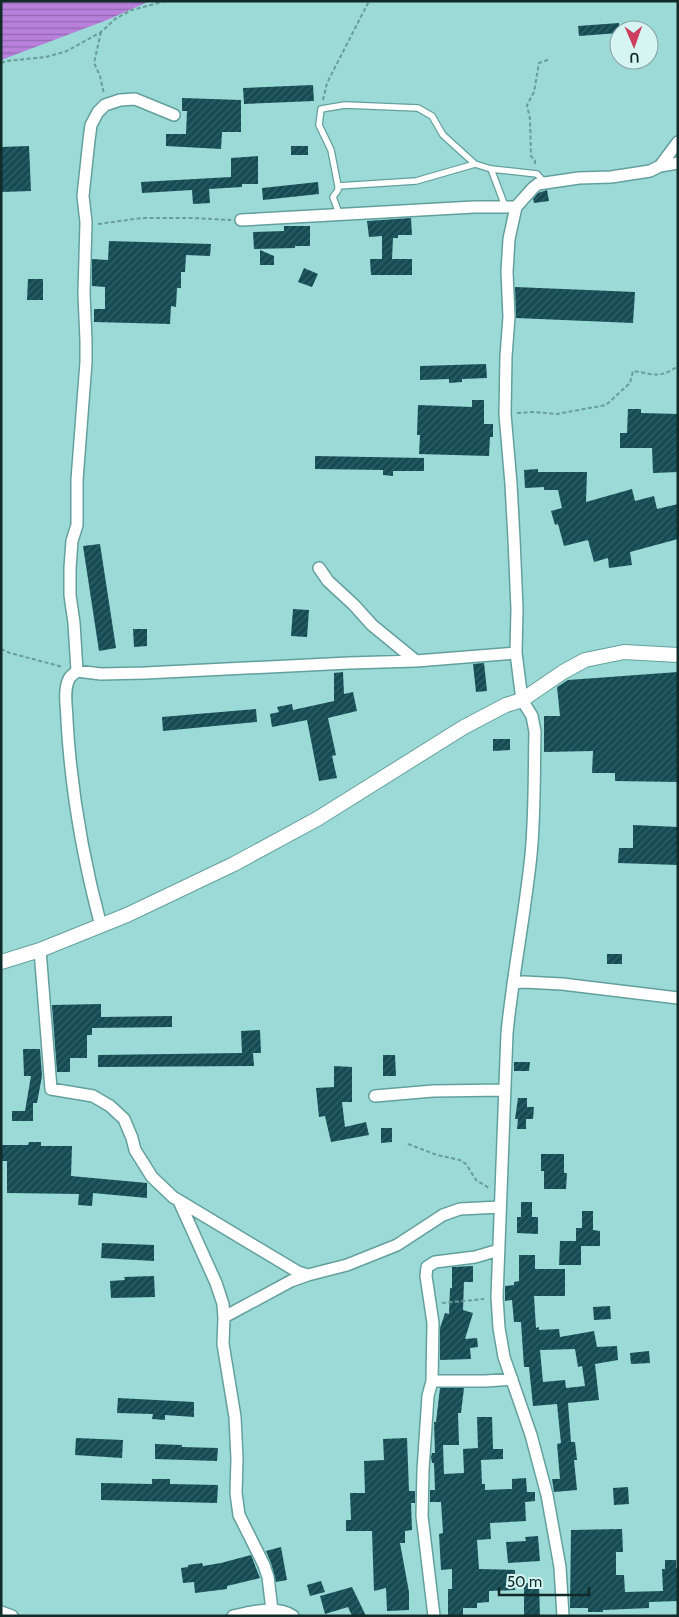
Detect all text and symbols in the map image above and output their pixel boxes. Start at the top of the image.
north arrow [609,20,659,70]
text: U [629,49,640,67]
scale bar [499,1564,589,1596]
text: 50 m [507,1573,542,1591]

